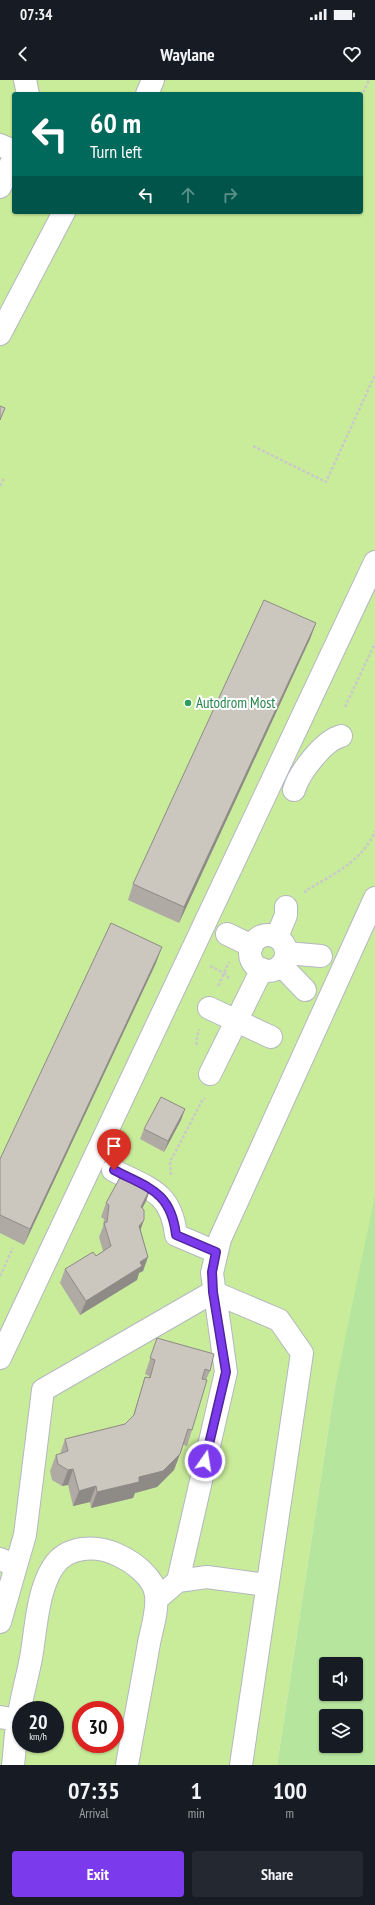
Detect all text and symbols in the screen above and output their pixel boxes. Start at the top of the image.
text: 07:34 [20,5,52,24]
icon: back [12,43,34,65]
text: Waylane [160,43,215,66]
icon: heart [341,43,363,65]
text: 60 m [90,104,141,141]
icon: left [24,108,76,160]
text: Turn left [90,140,142,163]
icon: left [135,184,157,206]
icon: ahead [177,184,199,206]
icon: right [219,184,241,206]
place label: Autodrom Most [196,693,275,712]
marker: Autodrom Most [183,698,193,708]
pin [97,1129,131,1170]
icon: arrive [103,1135,125,1157]
position arrow [184,1440,226,1482]
map controls [319,1657,363,1753]
button: sound [319,1657,363,1701]
speed limit sign: 30 [72,1701,124,1753]
text: 20 [28,1709,48,1735]
button: layers [319,1709,363,1753]
text: km/h [29,1730,47,1743]
text: 07:35 [68,1775,120,1806]
text: 1 [190,1775,202,1806]
text: 100 [273,1775,307,1806]
text: Arrival [79,1805,109,1822]
text: min [188,1805,205,1822]
text: m [286,1805,294,1822]
button: Exit [12,1851,184,1897]
button: Share [192,1851,363,1897]

